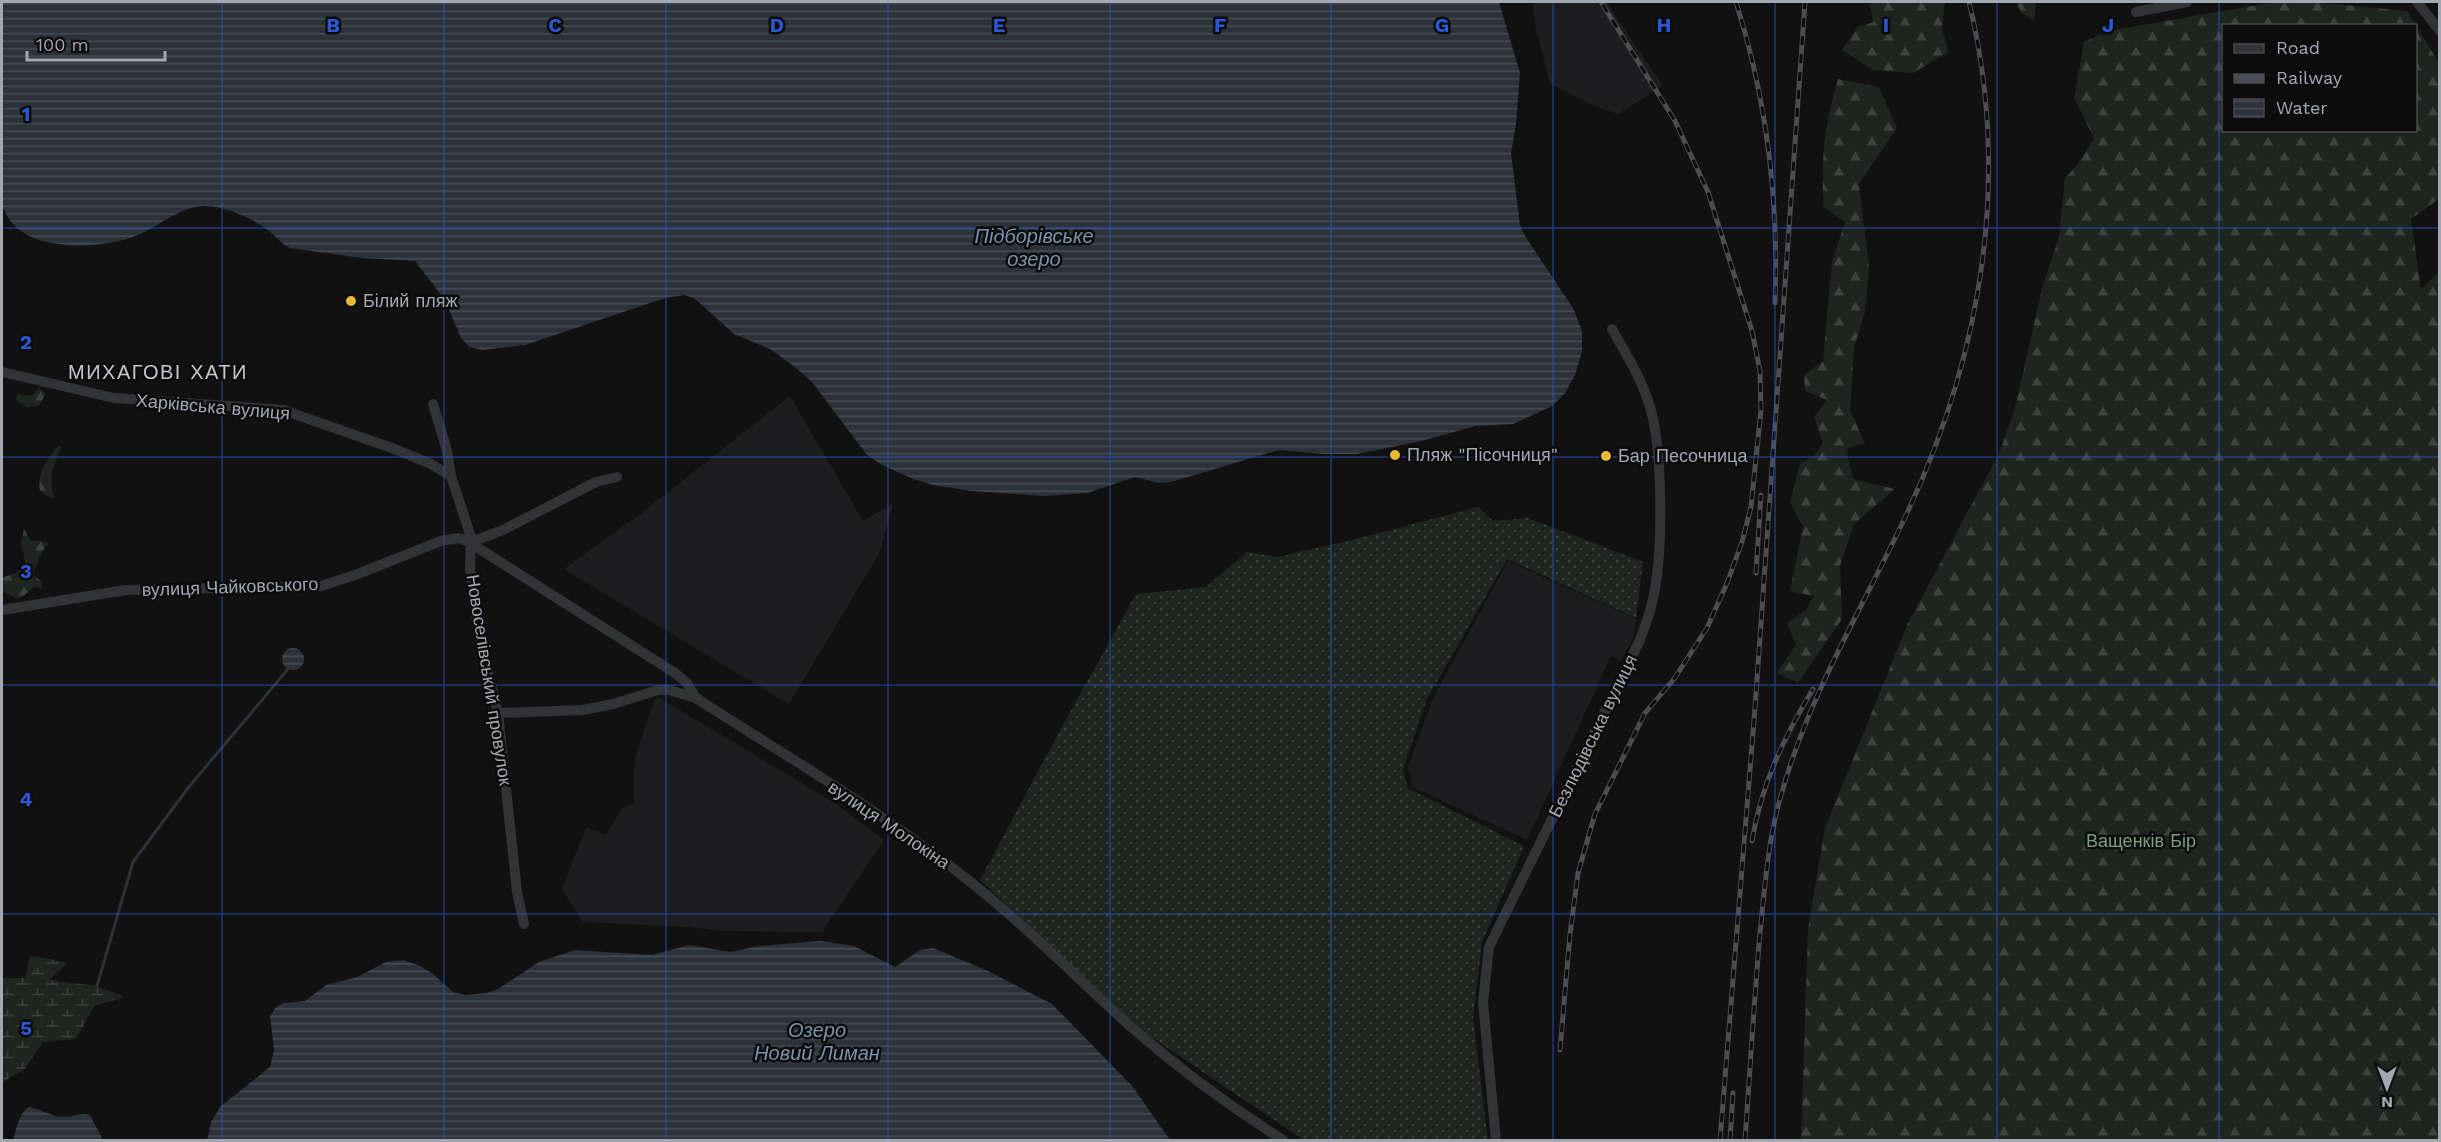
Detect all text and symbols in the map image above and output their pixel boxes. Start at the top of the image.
text: B [326,13,340,37]
text: C [548,13,562,37]
text: D [770,13,784,37]
text: E [993,13,1005,37]
text: F [1214,13,1226,37]
text: G [1435,13,1449,37]
text: H [1657,13,1671,37]
text: I [1883,13,1889,37]
text: J [2102,13,2114,37]
scale bar [27,24,165,62]
legend [2222,24,2417,132]
text: 100 m [36,34,89,55]
text: Road [2276,37,2320,58]
text: Railway [2276,67,2343,88]
text: Water [2276,97,2328,118]
text: 1 [22,102,30,126]
water label: Підборівське озеро [974,224,1094,271]
place label: Білий пляж [363,290,458,311]
marker: Білий пляж [344,294,358,308]
text: 2 [20,330,32,354]
district label: МИХАГОВІ ХАТИ [68,360,248,384]
street label: Харківська вулиця [135,389,291,424]
place label: Пляж "Пісочниця" [1407,444,1558,465]
place label: Бар Песочница [1618,445,1748,466]
marker: Пляж "Пісочниця" [1388,448,1402,462]
marker: Бар Песочница [1599,449,1613,463]
text: 3 [20,559,32,583]
street label: вулиця Чайковського [141,573,319,600]
street label: Новоселівський провулок [462,573,517,787]
street label: Безлюдівська вулиця [1544,651,1641,820]
street label: вулиця Молокіна [825,776,955,874]
text: 4 [20,787,33,811]
park label: Ващенків Бір [2086,830,2196,851]
text: 5 [20,1016,32,1040]
water label: Озеро Новий Лиман [754,1018,880,1065]
north arrow [2357,1058,2417,1118]
text: N [2381,1093,2393,1112]

